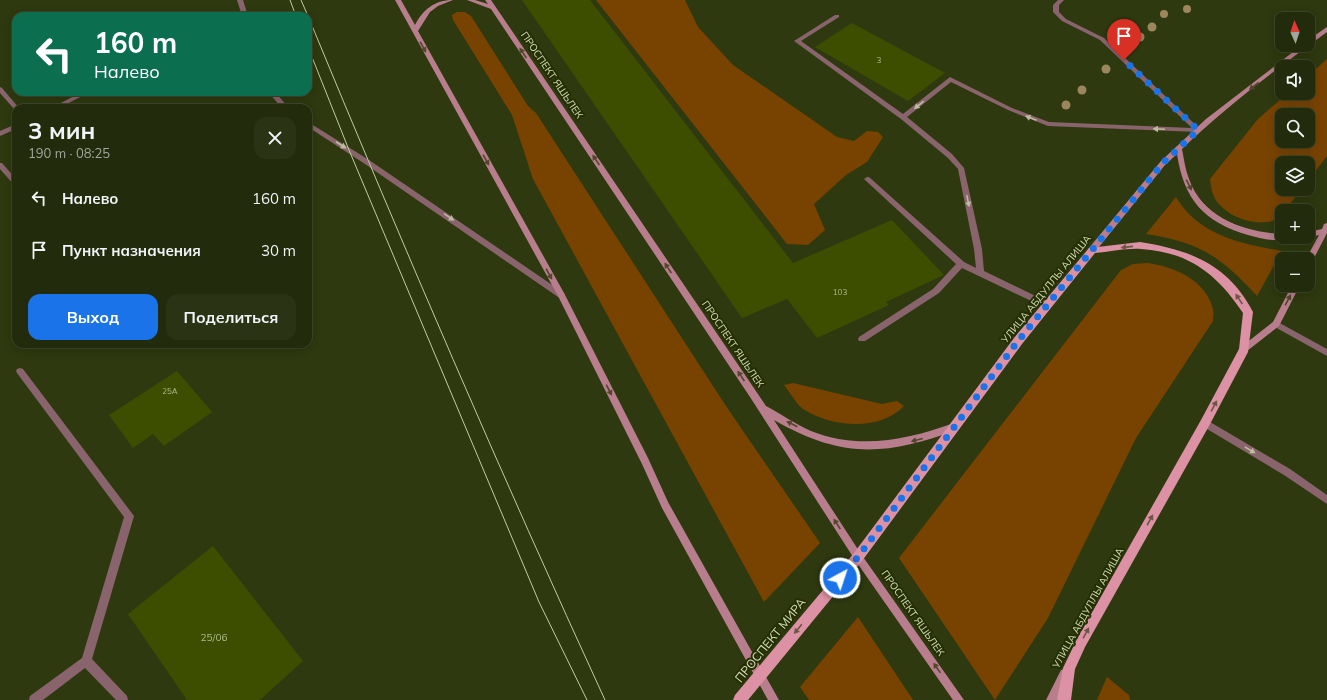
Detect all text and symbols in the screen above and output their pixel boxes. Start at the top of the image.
north arrow [1275,12,1315,52]
map controls [1275,12,1315,292]
pin [1107,19,1141,60]
text: 160 m [94,25,177,60]
icon: arrive [1113,25,1135,47]
icon: left [28,28,80,80]
street label: ПРОСПЕКТ ЯШЬЛЕК [518,29,586,121]
one-way arrow [420,41,427,53]
one-way arrow [519,47,527,58]
house number: 3 [877,55,882,65]
text: Налево [94,60,160,83]
button: sound [1275,60,1315,100]
one-way arrow [1248,81,1259,90]
one-way arrow [913,100,924,109]
button: search [1275,108,1315,148]
one-way arrow [1024,114,1036,120]
text: 3 мин [28,115,95,145]
button: close [254,117,296,159]
one-way arrow [1152,126,1165,132]
one-way arrow [335,142,347,149]
text: 190 m · 08:25 [28,145,110,161]
one-way arrow [483,154,490,166]
one-way arrow [592,155,600,166]
button: layers [1275,156,1315,196]
one-way arrow [1185,180,1192,191]
icon: left [28,187,50,209]
text: Налево [62,189,118,208]
text: 160 m [252,189,296,208]
one-way arrow [965,195,971,207]
button: + [1275,204,1315,244]
one-way arrow [444,213,454,221]
street label: УЛИЦА АБДУЛЛЫ АЛИША [998,232,1094,347]
icon: arrive [28,239,50,261]
text: Пункт назначения [62,241,201,260]
text: 30 m [261,241,296,260]
one-way arrow [1121,243,1133,250]
button: − [1275,252,1315,292]
one-way arrow [664,263,672,274]
one-way arrow [546,268,553,280]
house number: 103 [833,287,847,297]
button: Выход [28,294,158,340]
button: Поделиться [166,294,296,340]
one-way arrow [1235,294,1243,304]
one-way arrow [1285,294,1291,306]
street label: ПРОСПЕКТ ЯШЬЛЕК [699,298,767,390]
one-way arrow [737,371,745,381]
one-way arrow [606,384,612,395]
house number: 25А [162,386,178,396]
one-way arrow [1210,400,1217,412]
one-way arrow [786,421,798,428]
one-way arrow [911,437,923,443]
one-way arrow [1244,447,1256,454]
one-way arrow [1147,514,1154,526]
one-way arrow [833,519,841,529]
street label: УЛИЦА АБДУЛЛЫ АЛИША [1049,545,1127,671]
position arrow [819,557,861,599]
street label: ПРОСПЕКТ ЯШЬЛЕК [878,568,948,659]
street label: ПРОСПЕКТ МИРА [731,595,809,685]
one-way arrow [794,623,803,634]
one-way arrow [1083,627,1090,639]
house number: 25/06 [201,631,227,644]
one-way arrow [933,663,941,673]

